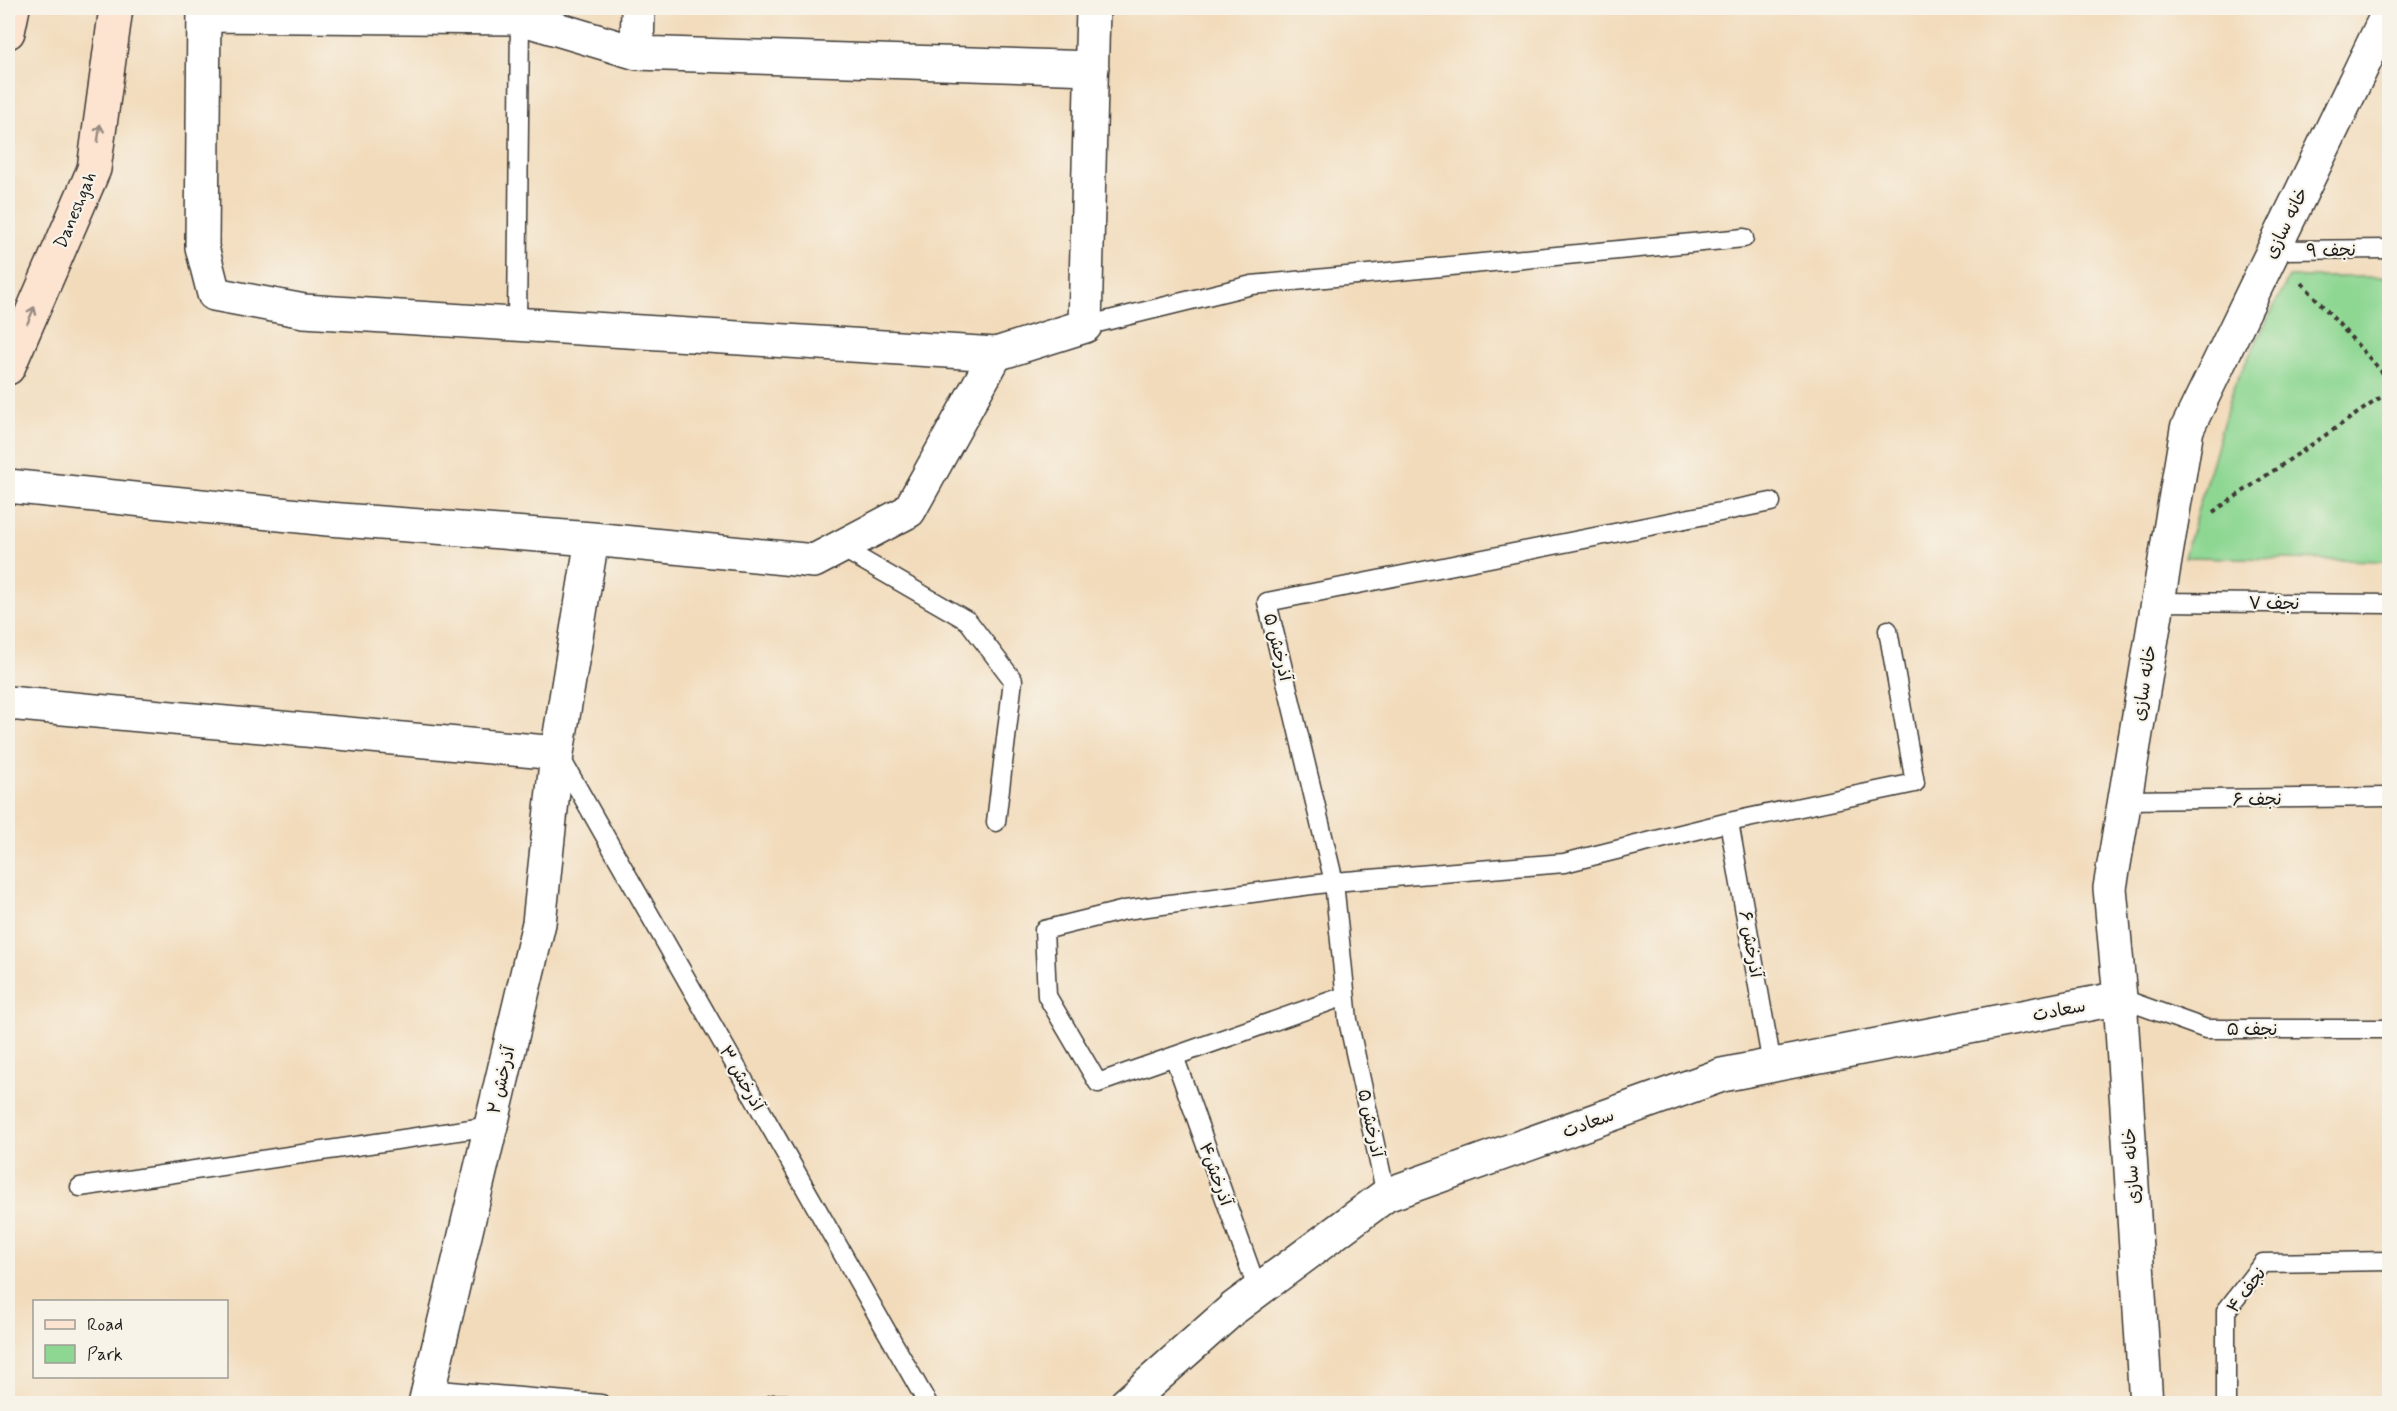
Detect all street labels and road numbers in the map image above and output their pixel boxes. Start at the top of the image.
street label: Daneshgah [49,168,103,253]
street label: خانه سازی [2259,184,2314,263]
street label: نجف ۹ [2306,239,2356,263]
street label: نجف ۷ [2248,592,2300,616]
street label: آذرخش ۵ [1257,611,1297,685]
street label: خانه سازی [2127,643,2163,723]
street label: نجف ۶ [2232,788,2282,812]
street label: آذرخش ۶ [1732,909,1768,981]
street label: سعادت [2031,994,2088,1028]
street label: نجف ۵ [2227,1018,2277,1042]
street label: آذرخش ۲ [483,1042,522,1117]
street label: آذرخش ۳ [713,1042,770,1117]
street label: آذرخش ۵ [1351,1087,1389,1161]
street label: سعادت [1559,1104,1618,1144]
street label: خانه سازی [2117,1127,2147,1205]
street label: آذرخش۴ [1193,1139,1238,1211]
street label: نجف ۴ [2222,1263,2272,1319]

